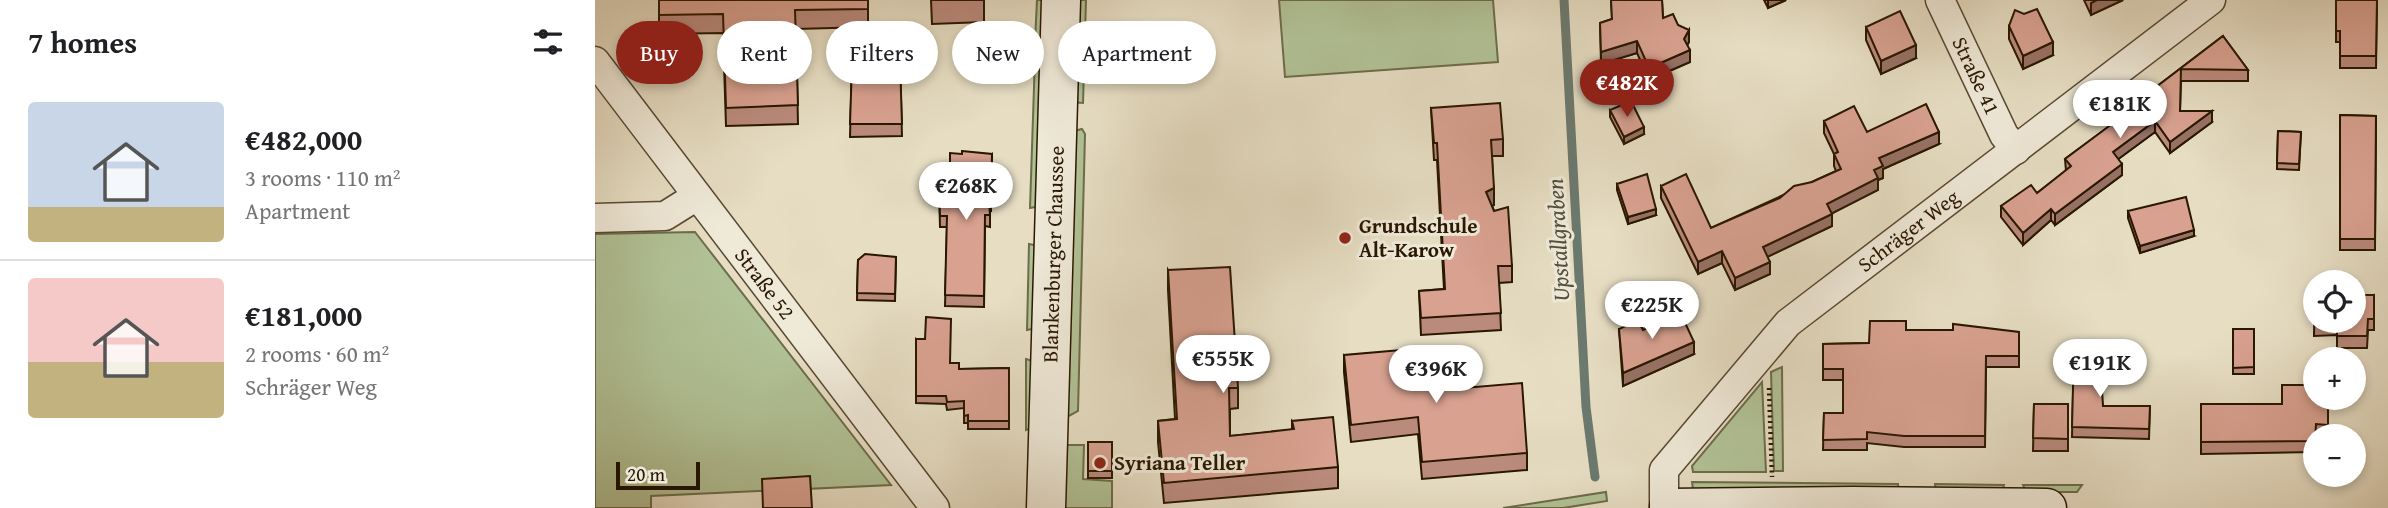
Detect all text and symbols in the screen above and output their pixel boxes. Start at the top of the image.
text: 7 homes [28,20,137,64]
chip: Buy [616,21,703,84]
chip: Rent [717,21,812,84]
chip: Filters [826,21,938,84]
chip: New [952,21,1044,84]
chip: Apartment [1058,21,1216,84]
icon: filters [529,23,567,61]
street label: Straße 41 [1945,31,2008,120]
pin: €482K [1578,60,1676,119]
text: €482K [1596,65,1658,98]
pin: €181K [2071,80,2169,140]
text: €181K [2089,86,2151,119]
text: €482,000 [245,117,362,161]
icon: home [84,130,168,214]
street label: Blankenburger Chaussee [1034,145,1072,363]
text: 3 rooms · 110 m² [245,161,400,194]
pin: €268K [917,162,1015,222]
text: €268K [935,168,997,201]
water label: Upstallgraben [1538,177,1577,302]
street label: Schräger Weg [1851,181,1966,279]
text: Apartment [245,194,350,227]
place label: Grundschule Alt-Karow [1359,210,1478,265]
marker: Grundschule Alt-Karow [1337,230,1353,246]
street label: Straße 52 [727,241,802,326]
map controls [2303,270,2366,487]
button: locate [2303,270,2366,333]
pin: €225K [1603,282,1701,341]
text: €225K [1621,287,1683,320]
text: €181,000 [245,293,362,337]
icon: home [84,306,168,390]
pin: €555K [1174,336,1272,395]
text: 2 rooms · 60 m² [245,337,389,370]
pin: €191K [2051,340,2149,399]
text: €555K [1192,341,1254,374]
text: €191K [2069,345,2131,378]
pin: €396K [1387,346,1485,405]
button: + [2303,347,2366,410]
text: €396K [1405,351,1467,384]
text: Schräger Weg [245,370,377,403]
button: − [2303,424,2366,487]
place label: Syriana Teller [1114,447,1246,478]
marker: Syriana Teller [1092,455,1108,471]
scale bar [616,459,700,491]
text: 20 m [627,460,665,488]

